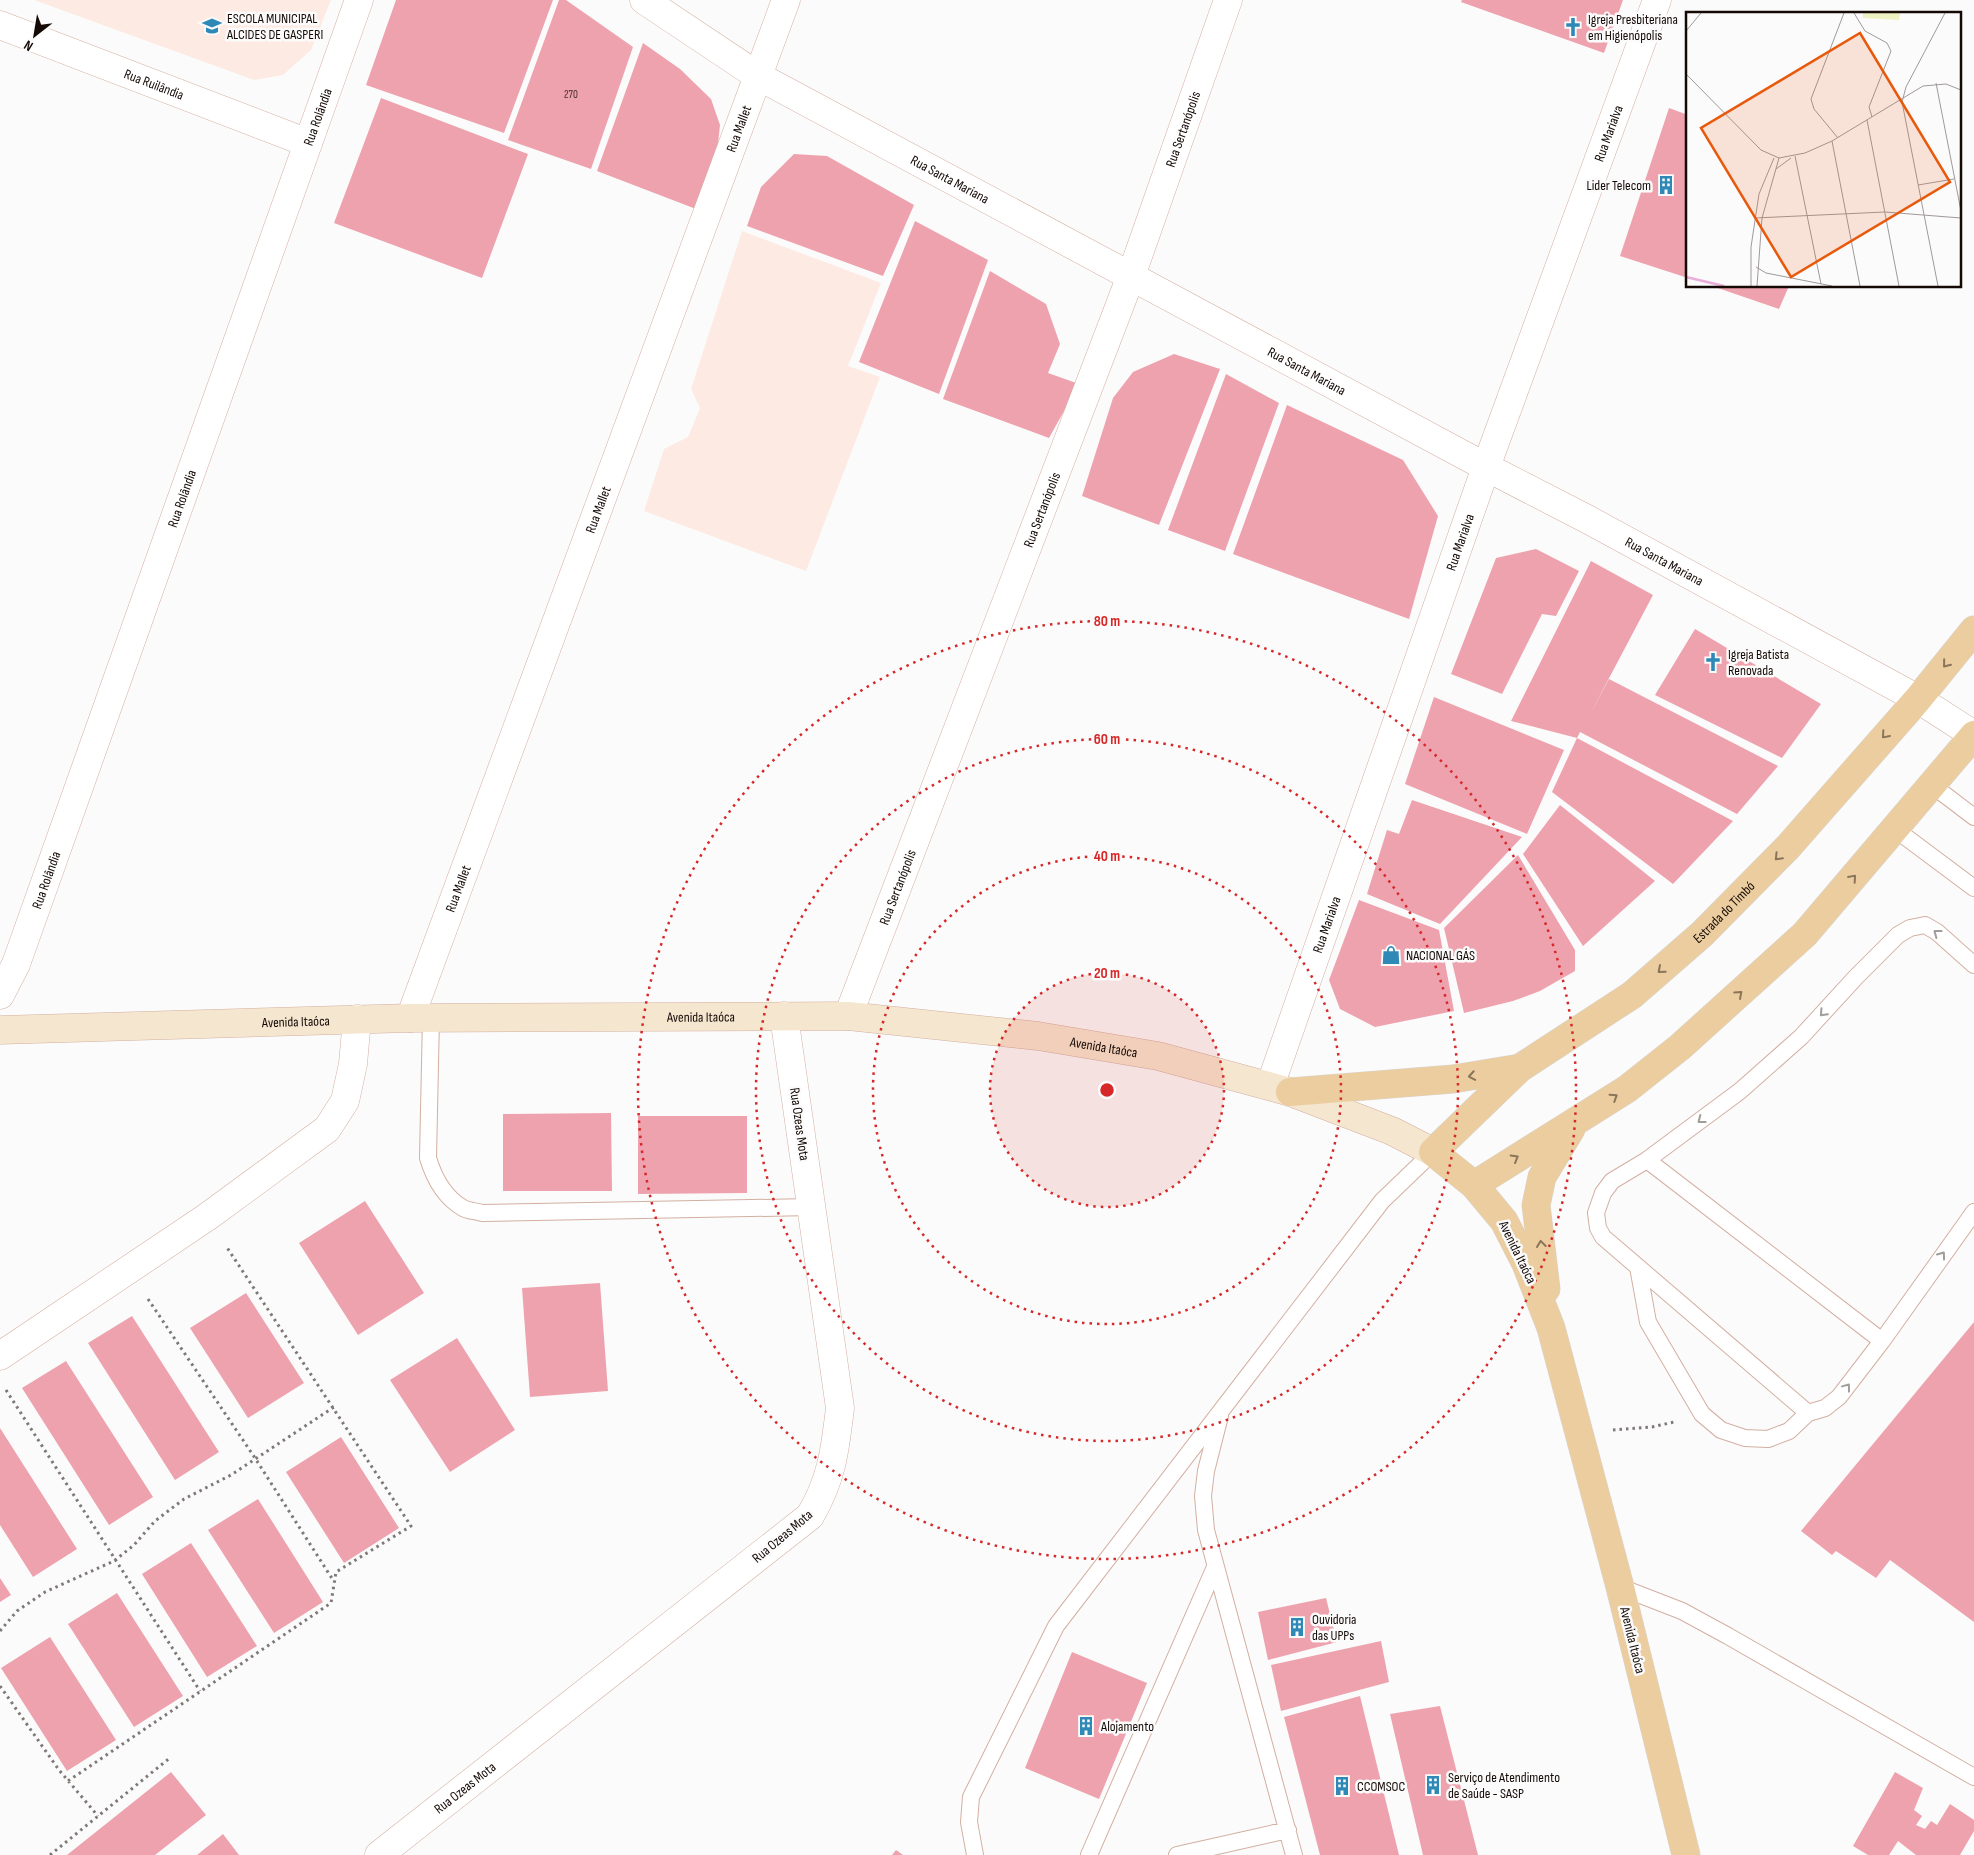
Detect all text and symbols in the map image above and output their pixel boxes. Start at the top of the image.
north arrow [10,10,60,60]
place label: ESCOLA MUNICIPAL ALCIDES DE GASPERI [226,10,323,43]
place label: Igreja Presbiteriana em Higienópolis [1588,11,1678,44]
inset map [1686,12,1962,288]
school or university icon: ESCOLA MUNICIPAL ALCIDES DE GASPERI [201,15,223,37]
church icon: Igreja Presbiteriana em Higienópolis [1562,16,1584,38]
text: N [21,37,36,55]
street label: Rua Ruilândia [122,65,186,104]
street label: Rua Rolândia [300,86,336,148]
house number: 270 [564,88,578,101]
street label: Rua Sertanópolis [1162,89,1204,169]
street label: Rua Mallet [723,103,755,155]
street label: Rua Marialva [1591,103,1627,164]
street label: Rua Santa Mariana [908,152,992,208]
building icon: Lider Telecom [1655,174,1677,196]
place label: Lider Telecom [1587,177,1651,194]
street label: Rua Santa Mariana [1265,343,1349,399]
street label: Rua Rolândia [164,468,200,530]
street label: Rua Sertanópolis [1020,470,1064,550]
street label: Rua Mallet [582,484,615,536]
street label: Rua Marialva [1443,512,1478,573]
street label: Rua Santa Mariana [1622,533,1706,590]
text: 80 m [1094,612,1120,631]
place label: Igreja Batista Renovada [1728,646,1789,679]
church icon: Igreja Batista Renovada [1702,651,1724,673]
one-way arrow [1943,658,1951,667]
text: 60 m [1094,730,1120,749]
one-way arrow [1882,730,1891,739]
street label: Rua Sertanópolis [876,847,920,927]
text: 40 m [1094,847,1120,866]
street label: Rua Rolândia [28,849,64,911]
one-way arrow [1775,851,1784,860]
street label: Rua Mallet [442,863,475,915]
one-way arrow [1847,874,1856,883]
street label: Estrada do Timbó [1690,878,1759,947]
street label: Rua Marialva [1309,894,1345,955]
one-way arrow [1934,931,1943,939]
shop icon: NACIONAL GÁS [1380,944,1402,966]
place label: NACIONAL GÁS [1406,947,1475,964]
text: 20 m [1094,964,1120,983]
one-way arrow [1658,964,1667,972]
one-way arrow [1734,991,1743,1000]
one-way arrow [1819,1007,1828,1016]
street label: Avenida Itaóca [666,1009,735,1026]
street label: Avenida Itaóca [261,1012,330,1031]
street label: Avenida Itaóca [1068,1033,1139,1061]
one-way arrow [1468,1070,1476,1080]
centre of rings [1098,1081,1116,1099]
street label: Rua Ozeas Mota [786,1086,813,1162]
one-way arrow [1609,1094,1618,1104]
one-way arrow [1697,1114,1707,1123]
one-way arrow [1509,1155,1518,1165]
street label: Avenida Itaóca [1495,1217,1540,1286]
one-way arrow [1536,1240,1547,1248]
one-way arrow [1937,1252,1945,1261]
one-way arrow [1842,1384,1850,1393]
street label: Rua Ozeas Mota [749,1506,816,1567]
street label: Avenida Itaóca [1616,1604,1649,1675]
place label: Ouvidoria das UPPs [1312,1611,1356,1644]
building icon: Ouvidoria das UPPs [1286,1616,1308,1638]
building icon: Alojamento [1075,1715,1097,1737]
place label: Alojamento [1100,1718,1154,1735]
street label: Rua Ozeas Mota [431,1759,499,1817]
place label: Serviço de Atendimento de Saúde - SASP [1448,1769,1560,1802]
building icon: Serviço de Atendimento de Saúde - SASP [1422,1774,1444,1796]
building icon: CCOMSOC [1331,1775,1353,1797]
place label: CCOMSOC [1357,1778,1405,1795]

